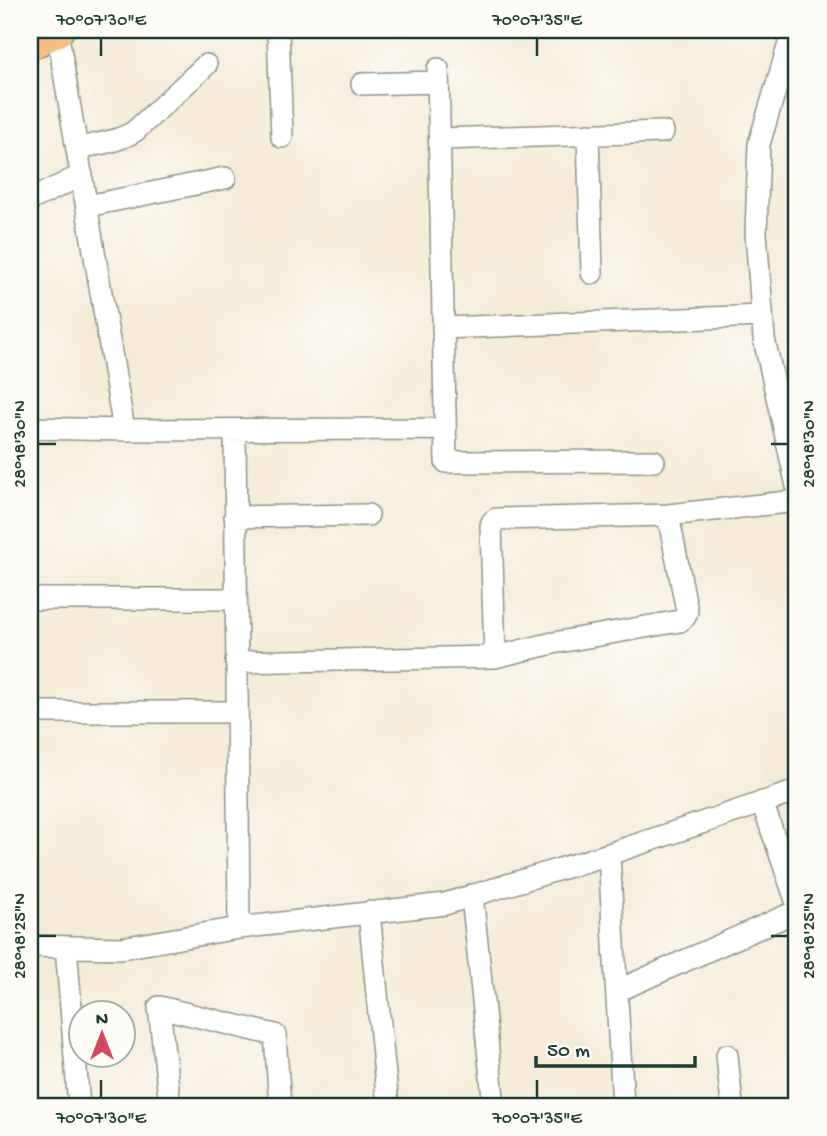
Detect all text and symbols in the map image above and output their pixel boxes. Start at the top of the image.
text: 70°07'30"E [55,11,147,32]
text: 70°07'35"E [491,11,582,32]
text: 28°18'30"N [11,400,32,488]
text: 28°18'30"N [800,400,821,488]
text: 28°18'25"N [11,893,32,979]
text: 28°18'25"N [800,893,821,979]
north arrow [66,1000,136,1070]
text: N [96,1009,108,1032]
scale bar [536,1024,696,1068]
text: 50 m [547,1040,590,1065]
text: 70°07'30"E [55,1109,147,1130]
text: 70°07'35"E [491,1109,582,1130]

